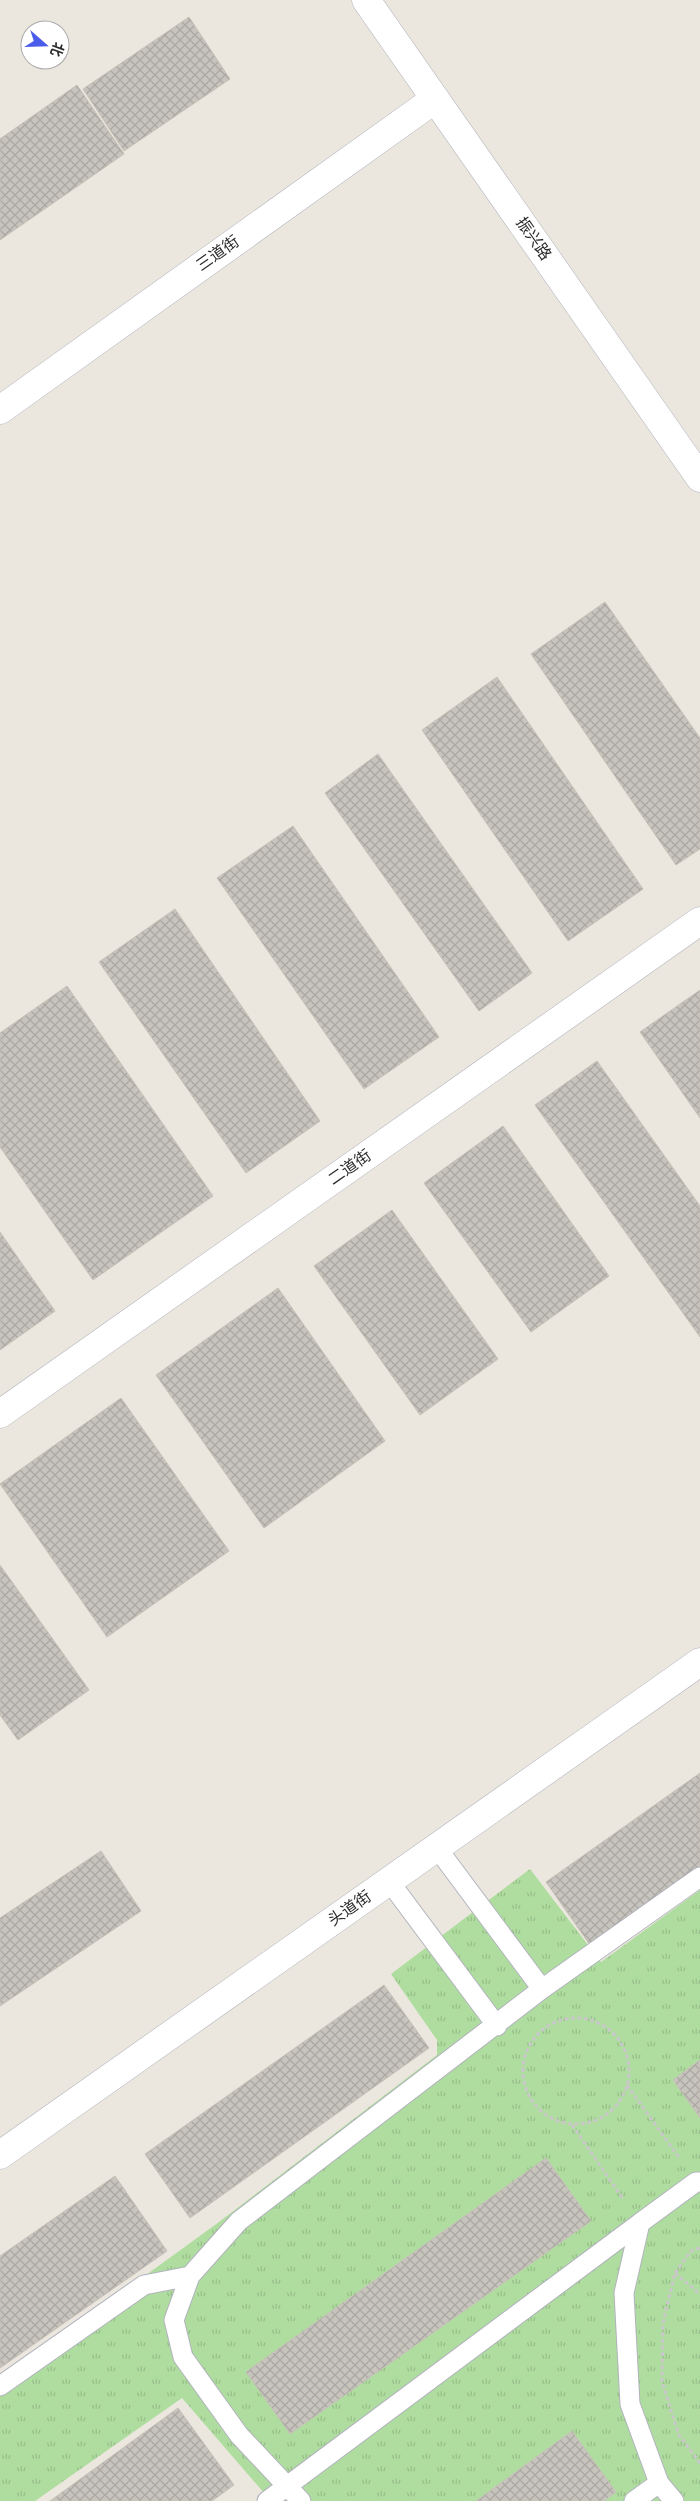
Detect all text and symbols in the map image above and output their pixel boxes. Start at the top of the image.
north arrow [20,20,70,70]
text: 北 [46,40,67,59]
street label: 振兴路 [511,214,555,264]
street label: 三道街 [193,232,243,276]
street label: 二道街 [325,1146,375,1190]
street label: 头道街 [325,1887,375,1931]

